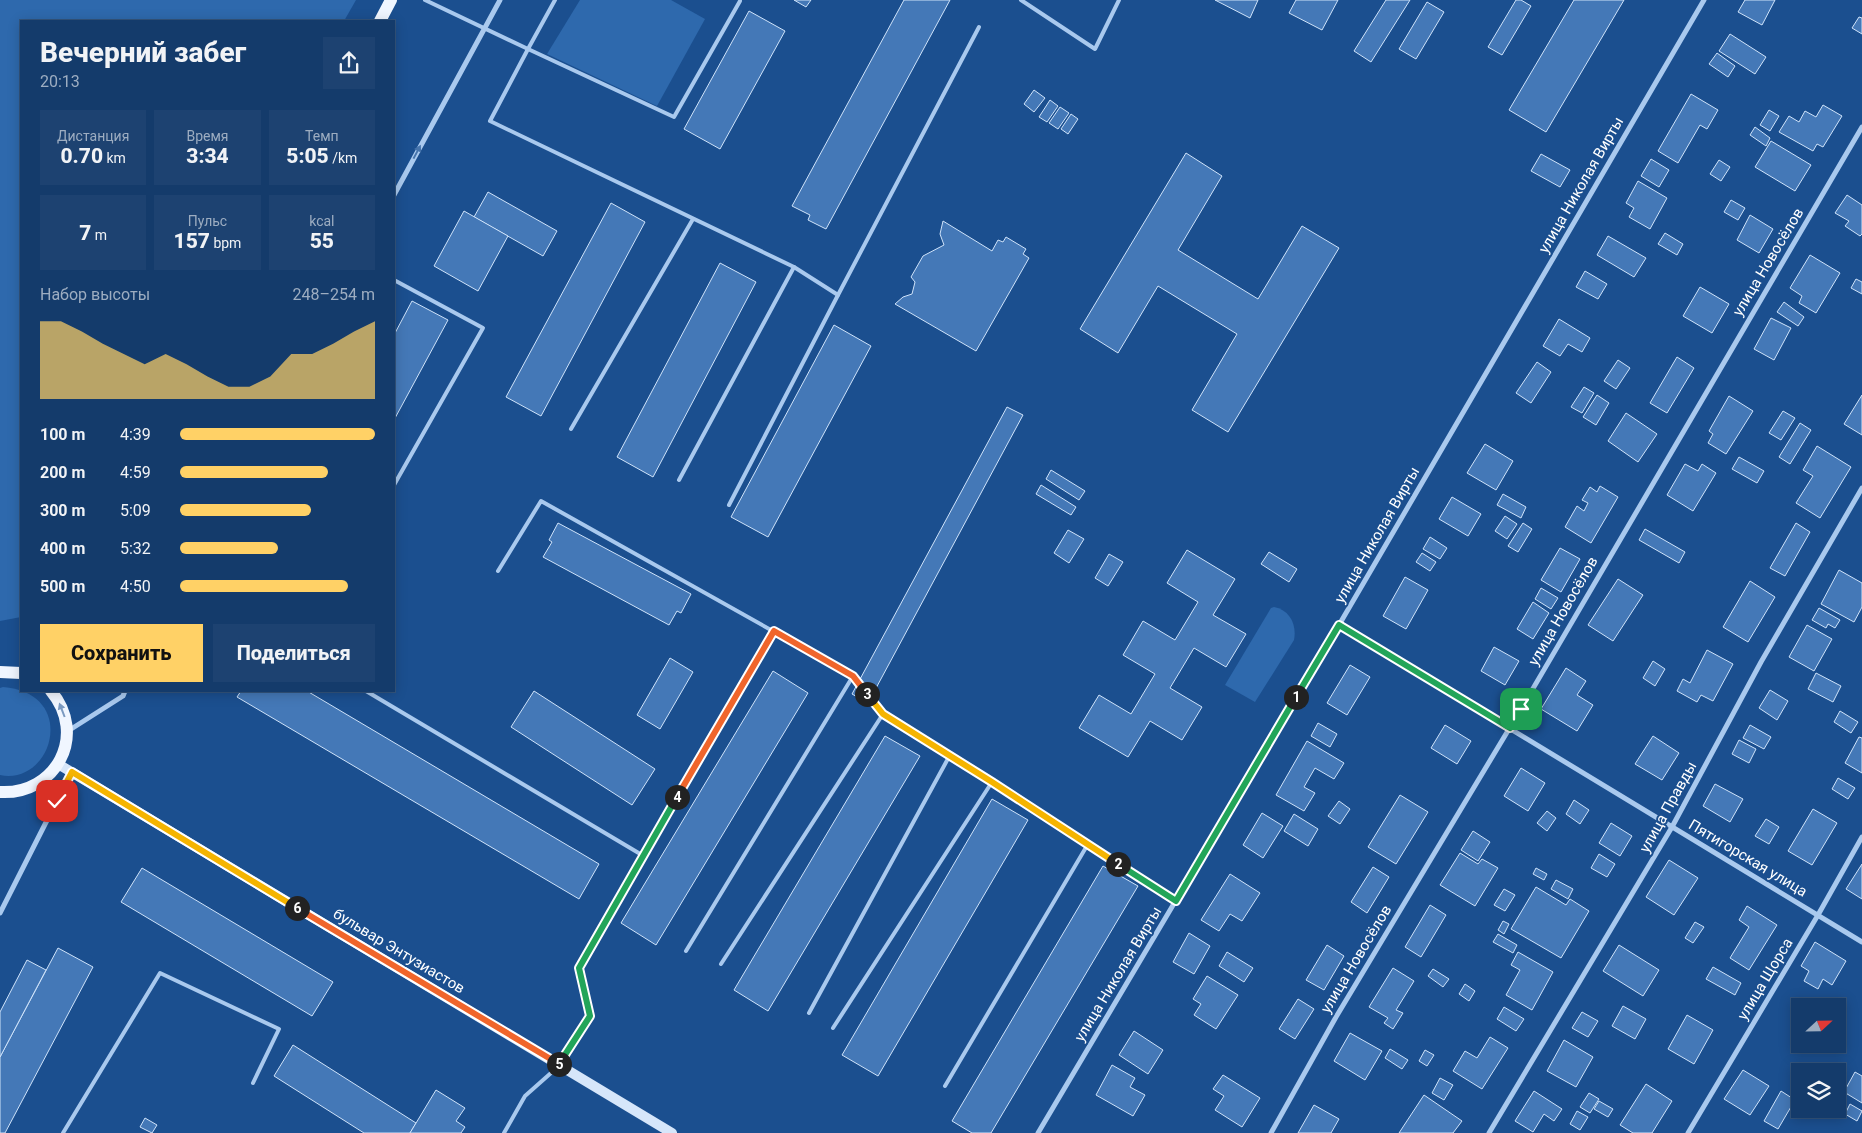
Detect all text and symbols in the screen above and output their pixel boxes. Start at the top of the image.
text: Вечерний забег [40,36,246,69]
button: share [323,37,375,89]
text: 20:13 [40,72,80,91]
street label: улица Николая Вирты [1535,114,1627,256]
text: Дистанция [57,128,129,144]
text: Время [186,128,229,144]
text: Темп [305,128,339,144]
text: 0.70 [60,144,103,168]
text: 3:34 [186,144,229,168]
text: 5:05 [286,144,329,168]
one-way arrow [413,145,421,160]
text: km [103,150,126,166]
text: /km [329,150,357,166]
street label: улица Новосёлов [1729,205,1807,319]
text: Пульс [188,213,227,229]
text: kcal [309,213,334,229]
text: 7 [79,221,91,245]
text: m [91,227,107,243]
text: 157 [174,229,210,253]
text: 55 [310,229,334,253]
text: bpm [210,235,241,251]
text: Набор высоты [40,285,150,304]
text: 248–254 m [293,285,375,304]
text: 100 m [40,425,85,444]
text: 4:39 [120,425,151,444]
text: 200 m [40,463,85,482]
text: 4:59 [120,463,151,482]
street label: улица Николая Вирты [1331,464,1423,606]
text: 300 m [40,501,85,520]
text: 5:09 [120,501,151,520]
text: 400 m [40,539,85,558]
text: 5:32 [120,539,151,558]
street label: улица Новосёлов [1524,553,1602,669]
text: 500 m [40,577,85,596]
text: 4:50 [120,577,151,596]
button: Сохранить [40,624,203,682]
button: Поделиться [213,624,375,682]
pin: 3 [854,682,880,706]
pin: 1 [1284,684,1308,710]
text: 3 [863,686,872,702]
pin [1500,688,1542,730]
text: 1 [1292,689,1301,705]
icon: arrive [1507,695,1535,723]
one-way arrow [58,703,66,717]
street label: улица Правды [1636,758,1700,856]
pin [36,780,78,822]
pin: 4 [664,784,690,810]
icon: check [43,787,71,815]
text: 4 [673,789,682,805]
street label: Пятигорская улица [1685,815,1811,901]
pin: 2 [1106,852,1130,876]
text: 2 [1114,856,1123,872]
pin: 6 [284,896,310,920]
text: 6 [293,900,302,916]
street label: улица Новосёлов [1317,902,1395,1016]
street label: улица Николая Вирты [1071,903,1165,1045]
street label: бульвар Энтузиастов [330,905,468,997]
street label: улица Щорса [1733,935,1797,1023]
north arrow [1791,998,1846,1052]
map controls [1791,998,1846,1118]
pin: 5 [546,1052,572,1076]
text: 5 [555,1056,564,1072]
button: layers [1791,1063,1846,1118]

